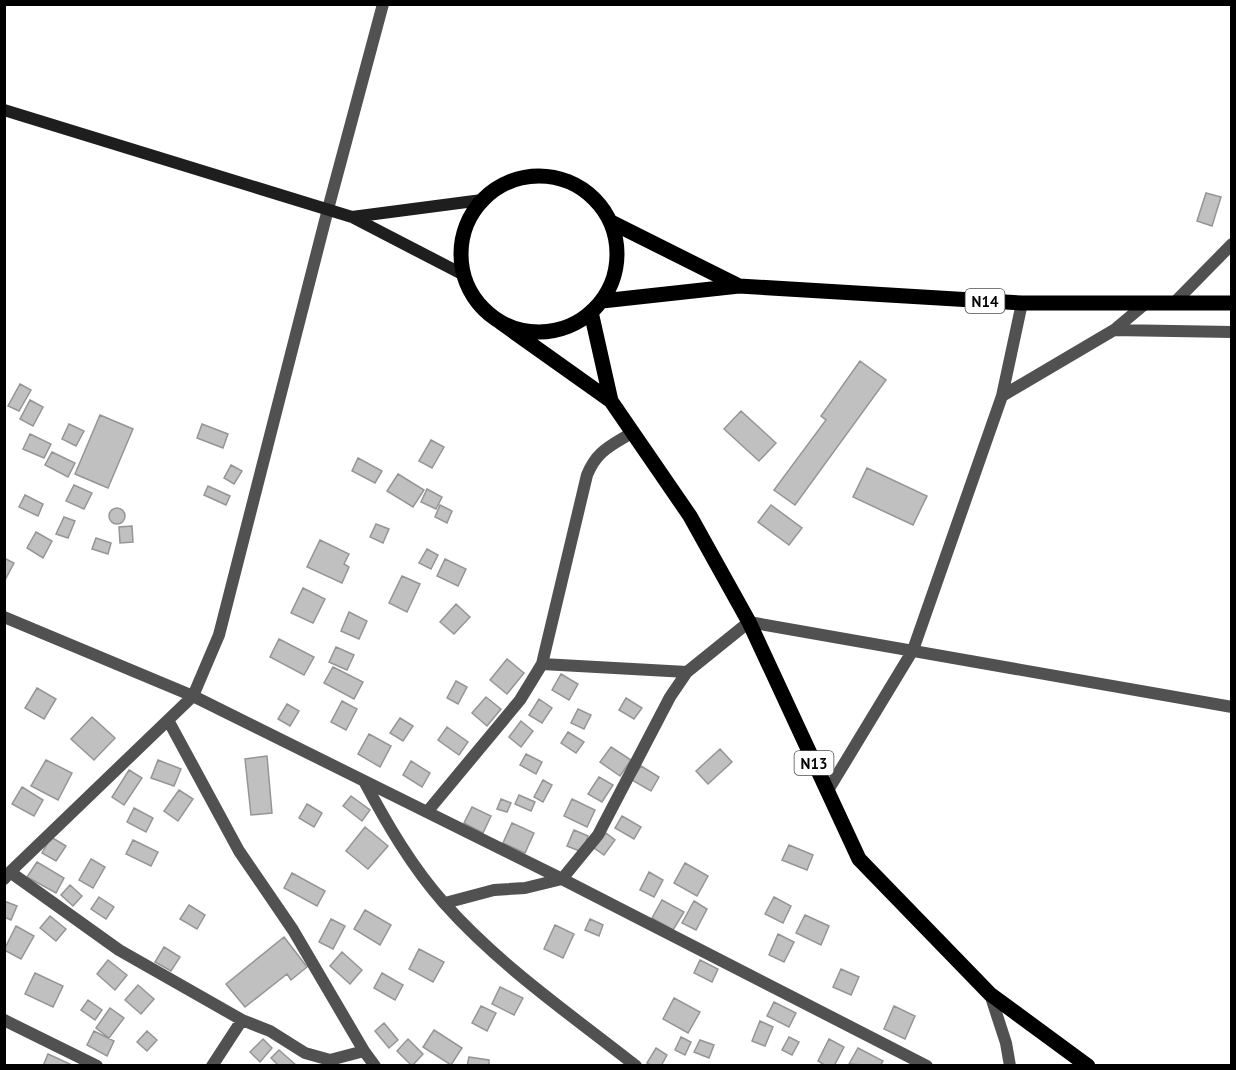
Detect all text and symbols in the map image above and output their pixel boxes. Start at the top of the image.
road number: N14 [966,289,1004,313]
road number: N13 [794,751,834,775]

